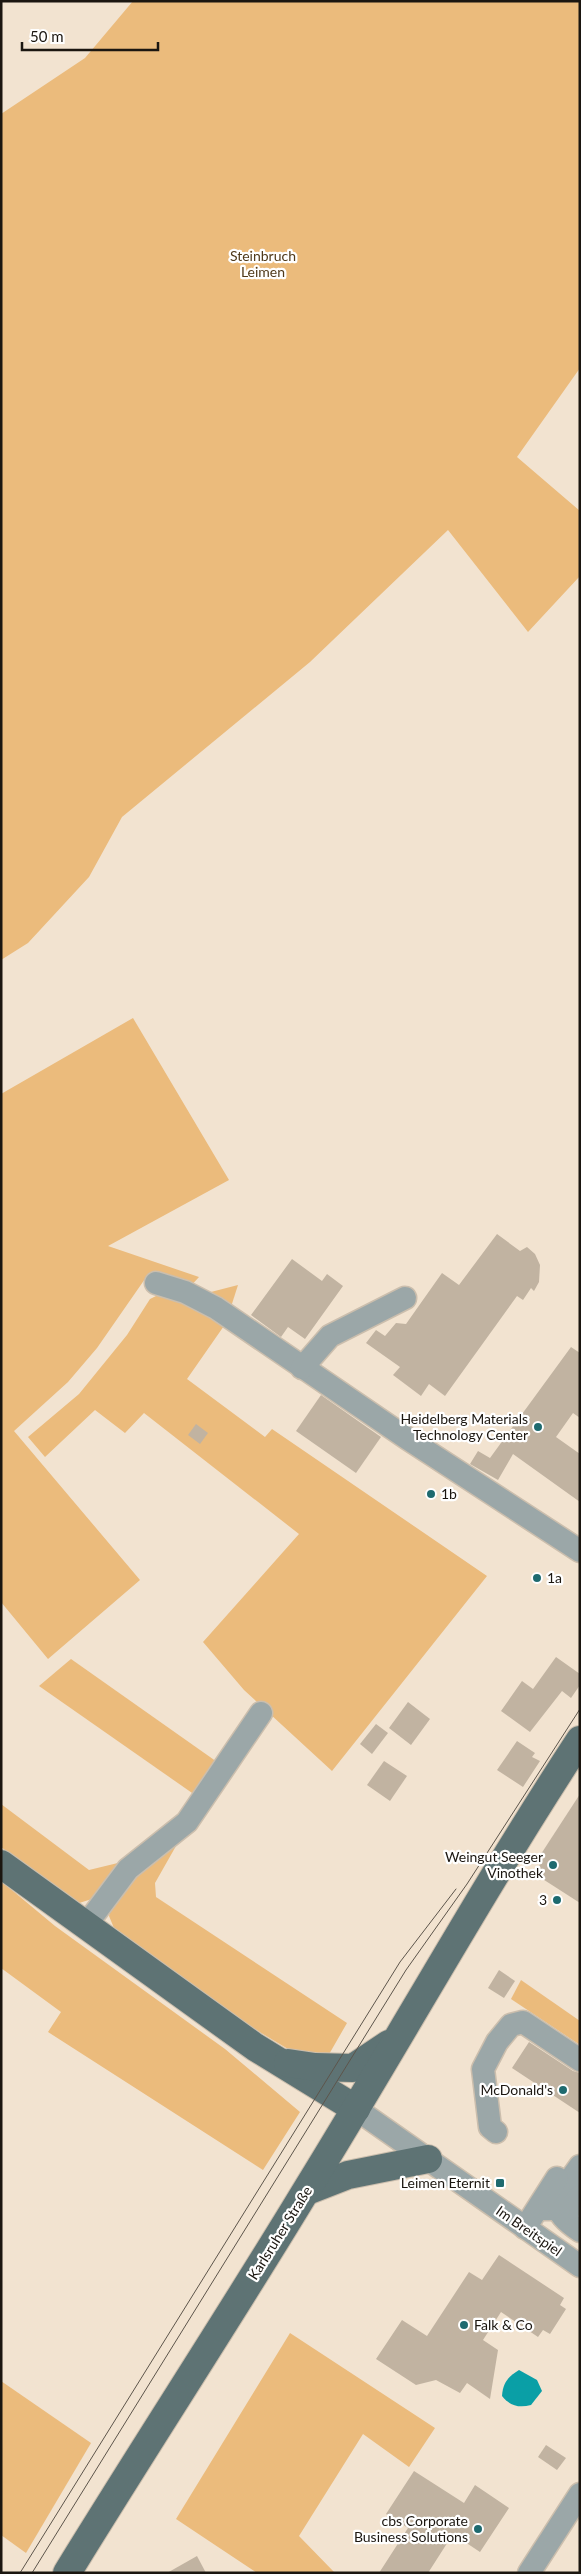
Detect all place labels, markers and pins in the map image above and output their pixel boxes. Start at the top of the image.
place label: Heidelberg Materials Technology Center [400,1410,528,1443]
marker: Heidelberg Materials Technology Center [532,1421,544,1433]
place label: 1b [441,1485,457,1502]
marker: 1b [425,1488,437,1500]
place label: 1a [547,1569,562,1586]
marker: 1a [531,1572,543,1584]
place label: Weingut Seeger Vinothek [445,1848,544,1881]
marker: Weingut Seeger Vinothek [547,1859,559,1871]
place label: 3 [539,1891,547,1908]
marker: 3 [551,1894,563,1906]
place label: McDonald's [480,2081,553,2098]
marker: McDonald's [557,2084,569,2096]
place label: Leimen Eternit [401,2174,490,2191]
marker: Leimen Eternit [494,2177,506,2189]
place label: Falk & Co [474,2316,533,2333]
marker: Falk & Co [458,2319,470,2331]
place label: cbs Corporate Business Solutions [354,2512,468,2545]
marker: cbs Corporate Business Solutions [472,2523,484,2535]

